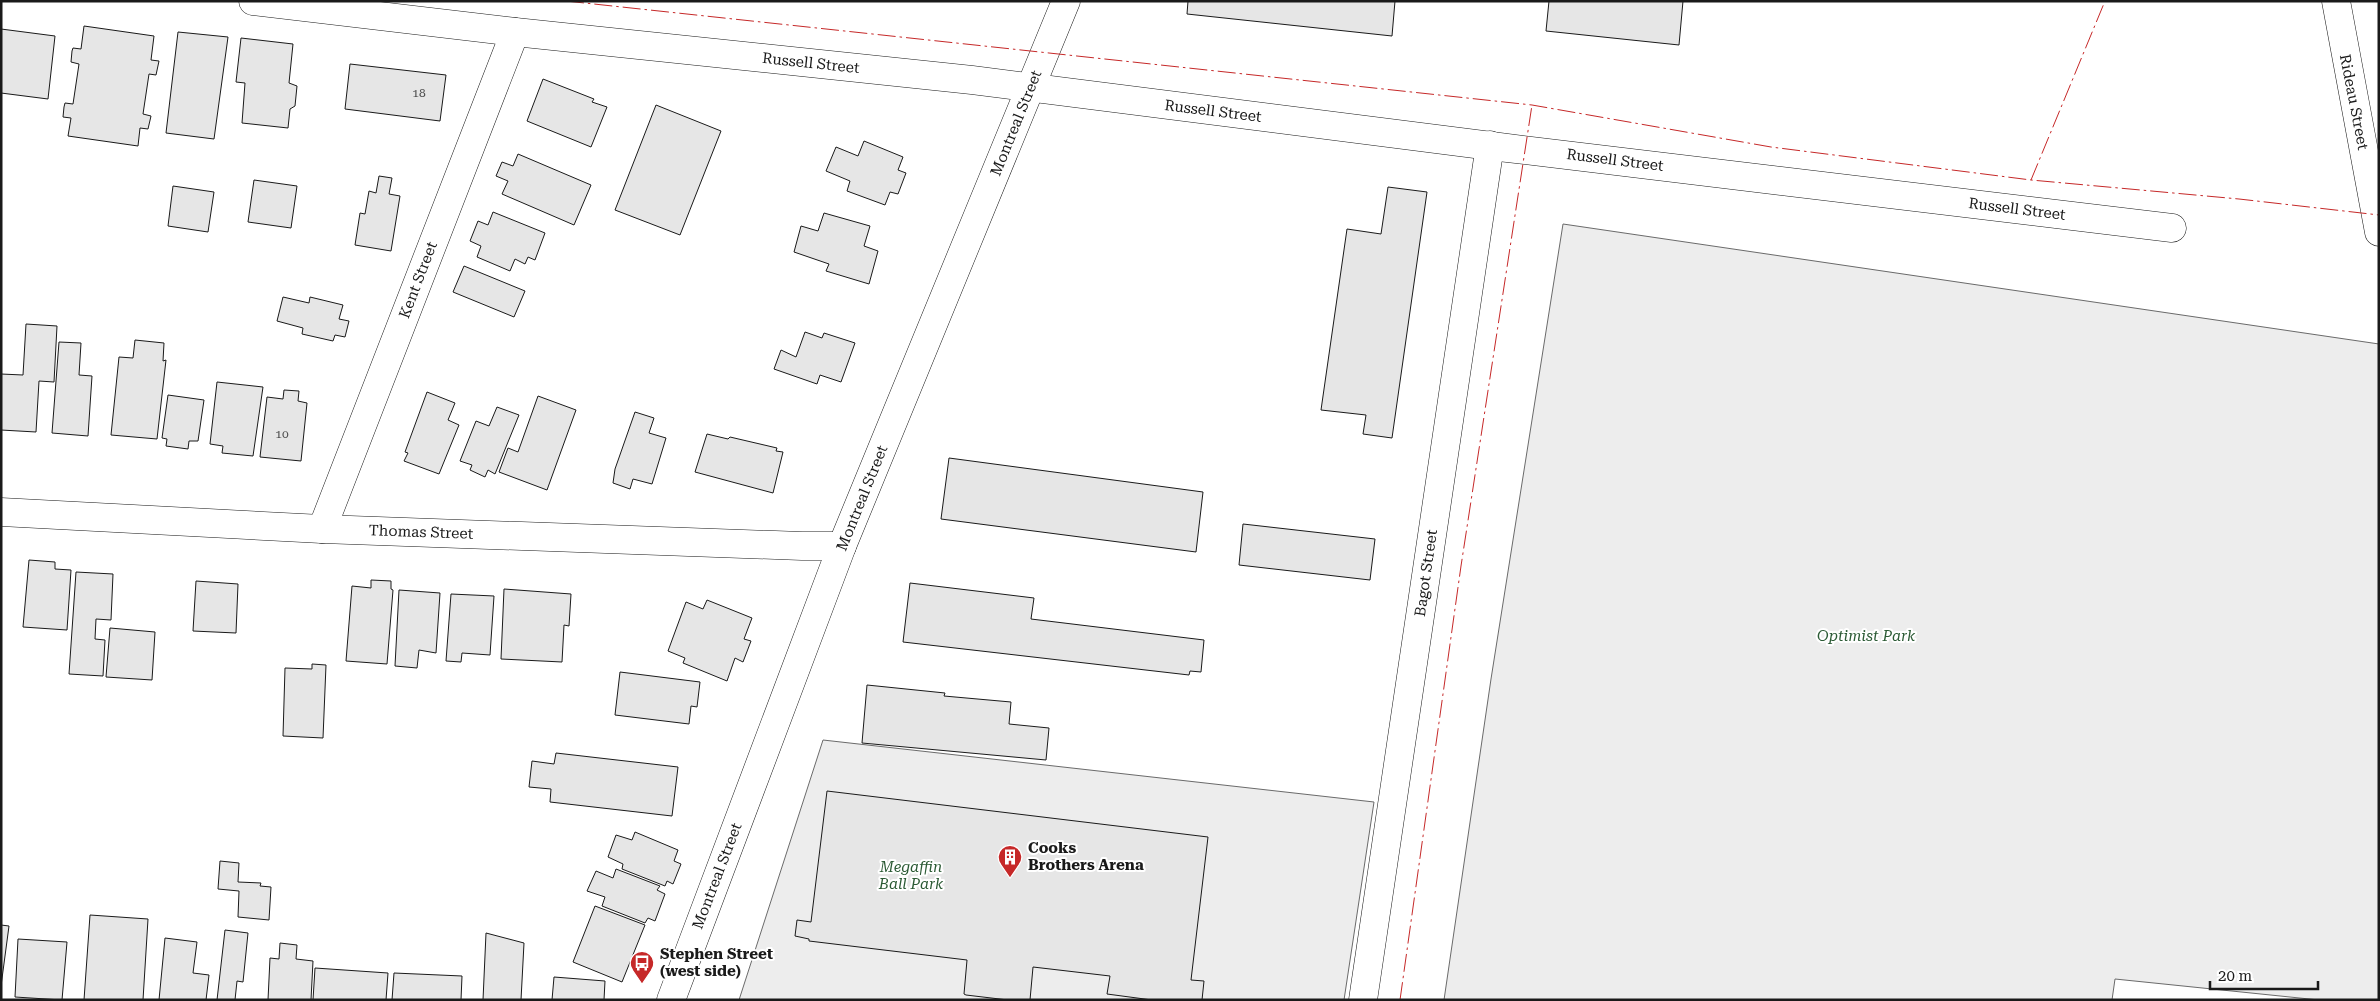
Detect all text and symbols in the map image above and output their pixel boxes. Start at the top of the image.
street label: Russell Street [761,49,861,77]
street label: Rideau Street [2336,53,2372,152]
street label: Montreal Street [987,67,1046,178]
house number: 18 [412,86,426,100]
street label: Russell Street [1163,96,1263,126]
street label: Russell Street [1565,145,1665,175]
street label: Russell Street [1967,194,2067,224]
street label: Kent Street [395,239,441,321]
house number: 10 [275,427,289,441]
street label: Montreal Street [833,442,892,553]
street label: Thomas Street [368,521,474,543]
street label: Bagot Street [1411,528,1441,618]
park label: Optimist Park [1817,627,1916,645]
street label: Montreal Street [688,820,746,932]
place label: Cooks Brothers Arena [1028,839,1144,874]
building icon: Cooks Brothers Arena [997,844,1023,878]
park label: Megaffin Ball Park [878,858,944,893]
place label: Stephen Street (west side) [660,945,773,980]
bus stop icon: Stephen Street (west side) [629,950,655,984]
scale bar [2210,958,2318,990]
text: 20 m [2218,967,2253,985]

